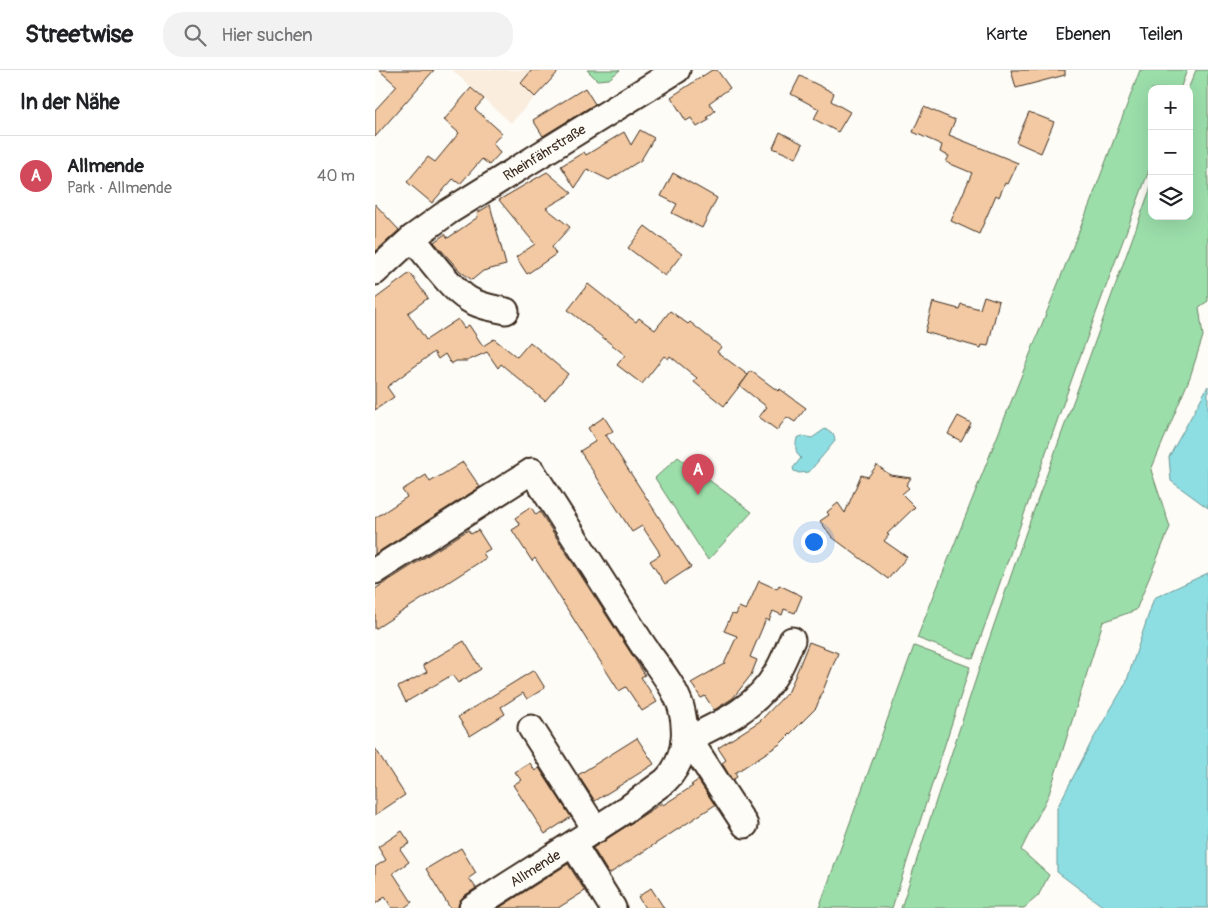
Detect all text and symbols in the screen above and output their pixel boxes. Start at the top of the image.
search box [163,12,513,57]
text: Streetwise [25,20,133,49]
icon: search [181,21,209,49]
text: Hier suchen [221,23,313,47]
text: Karte [986,23,1027,46]
text: Ebenen [1055,23,1111,46]
text: Teilen [1139,23,1183,46]
map controls [1148,85,1193,220]
button: + [1148,85,1193,130]
text: In der Nähe [20,89,120,116]
street label: Rheinfährstraße [500,121,589,185]
button: − [1148,130,1193,175]
text: Allmende [67,154,144,178]
text: A [31,166,41,186]
text: 40 m [317,166,355,186]
button: layers [1148,175,1193,220]
text: Park · Allmende [67,178,172,198]
pin: A [682,454,714,495]
your location [801,529,827,555]
street label: Allmende [507,846,564,891]

